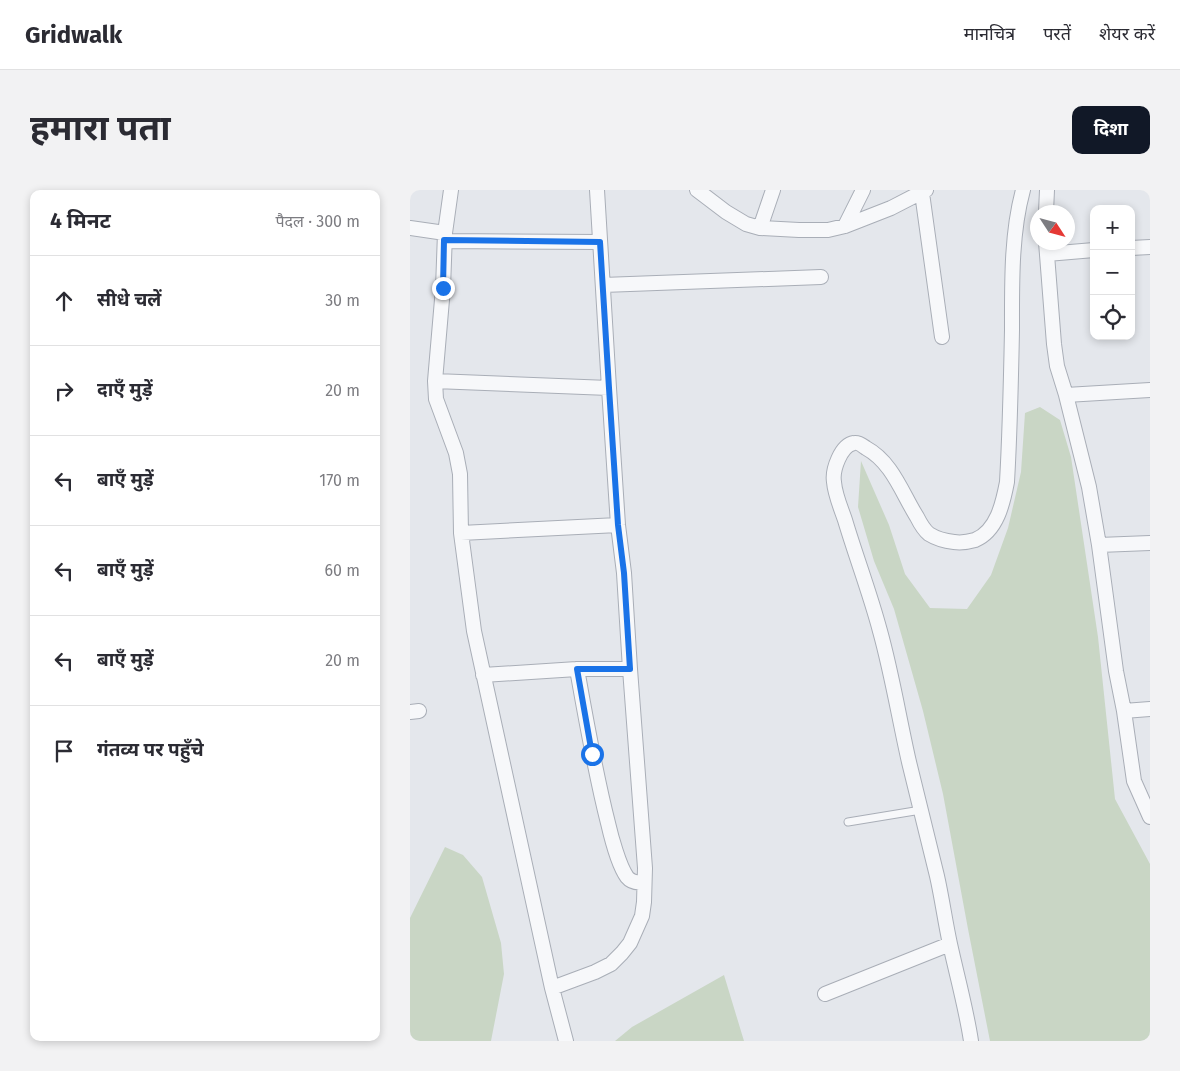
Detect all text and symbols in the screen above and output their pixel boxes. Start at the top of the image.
text: Gridwalk [25,21,122,49]
text: मानचित्र [964,23,1015,45]
text: परतें [1043,23,1071,45]
text: शेयर करें [1099,23,1155,45]
button: दिशा [1072,106,1150,154]
text: हमारा पता [30,107,170,149]
north arrow [1030,205,1075,250]
map controls [1090,205,1135,340]
button: + [1090,205,1135,250]
text: 4 मिनट [50,208,111,234]
text: पैदल · 300 m [275,212,360,231]
button: − [1090,250,1135,295]
route end [432,277,455,300]
icon: ahead [50,287,78,315]
text: सीधे चलें [97,288,161,311]
text: 30 m [325,291,360,310]
button: locate [1090,295,1135,340]
icon: right [50,377,78,405]
text: दाएँ मुड़ें [97,378,153,401]
text: 20 m [325,381,360,400]
icon: left [50,467,78,495]
text: बाएँ मुड़ें [97,468,154,491]
text: 170 m [319,471,360,490]
icon: left [50,557,78,585]
text: बाएँ मुड़ें [97,558,154,581]
text: 60 m [325,561,360,580]
icon: left [50,647,78,675]
text: बाएँ मुड़ें [97,648,154,671]
text: 20 m [325,651,360,670]
icon: arrive [50,737,78,765]
text: गंतव्य पर पहुँचे [97,738,204,761]
route start [581,743,604,766]

